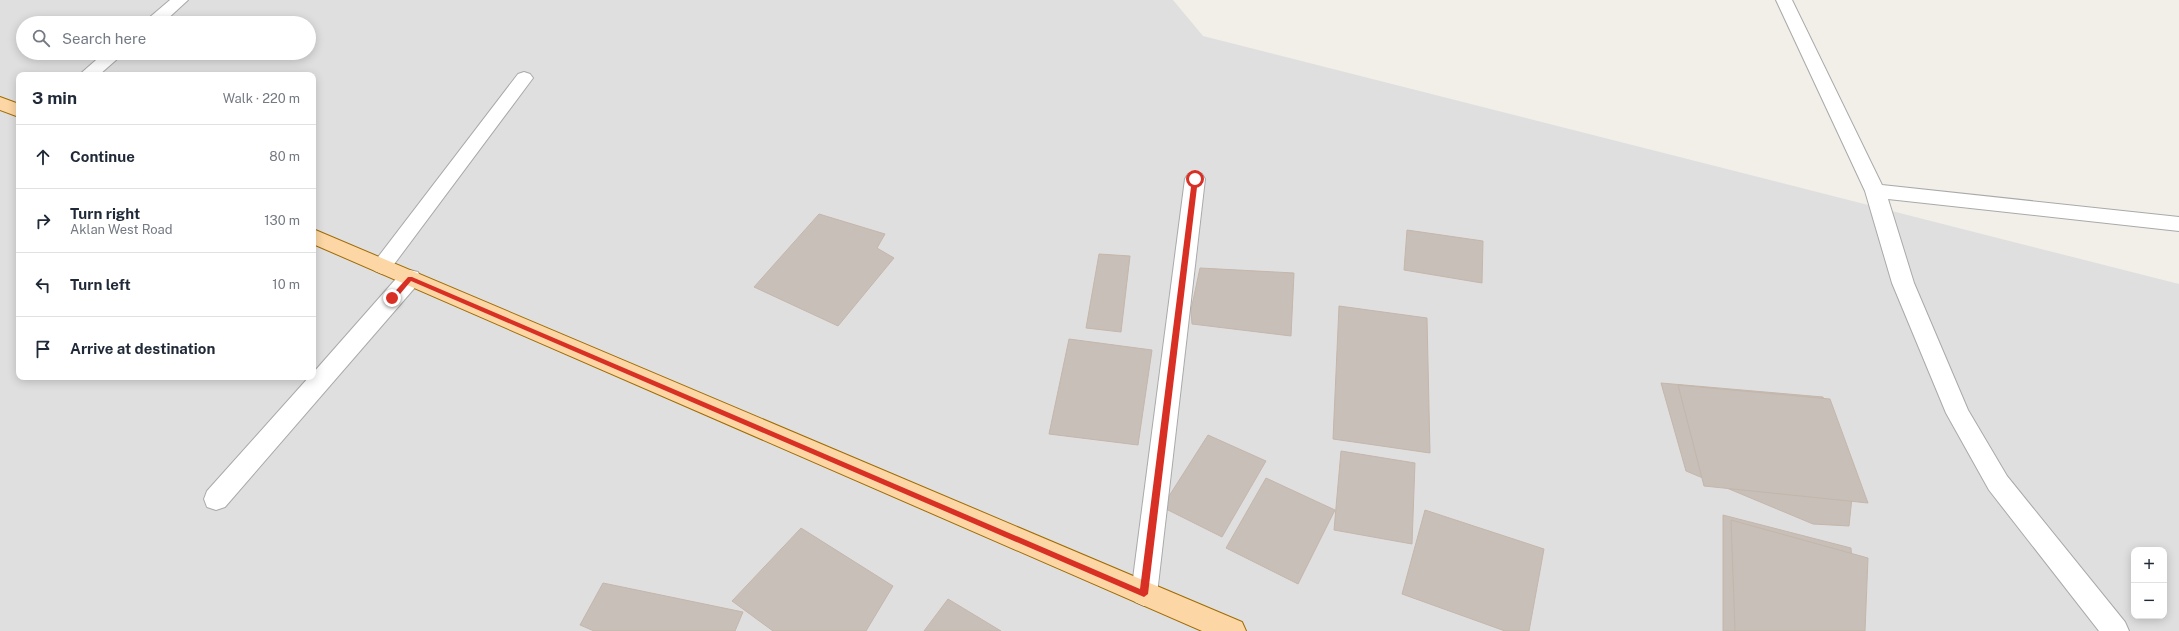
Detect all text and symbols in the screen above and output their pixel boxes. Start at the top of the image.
search box [16,16,316,60]
icon: search [30,27,52,49]
text: Search here [62,30,146,47]
text: 3 min [32,88,77,108]
text: Walk · 220 m [223,91,300,106]
icon: ahead [32,146,54,168]
text: Continue [70,148,135,165]
text: 80 m [269,149,300,164]
route start [1186,170,1204,188]
text: Turn right [70,205,140,222]
icon: right [32,210,54,232]
text: 130 m [264,213,300,228]
text: Aklan West Road [70,222,173,237]
icon: left [32,274,54,296]
text: Turn left [70,276,131,293]
text: 10 m [272,277,300,292]
route end [383,289,401,307]
icon: arrive [32,338,54,360]
text: Arrive at destination [70,340,215,357]
map controls [2131,547,2167,619]
button: + [2131,547,2167,583]
button: − [2131,583,2167,619]

